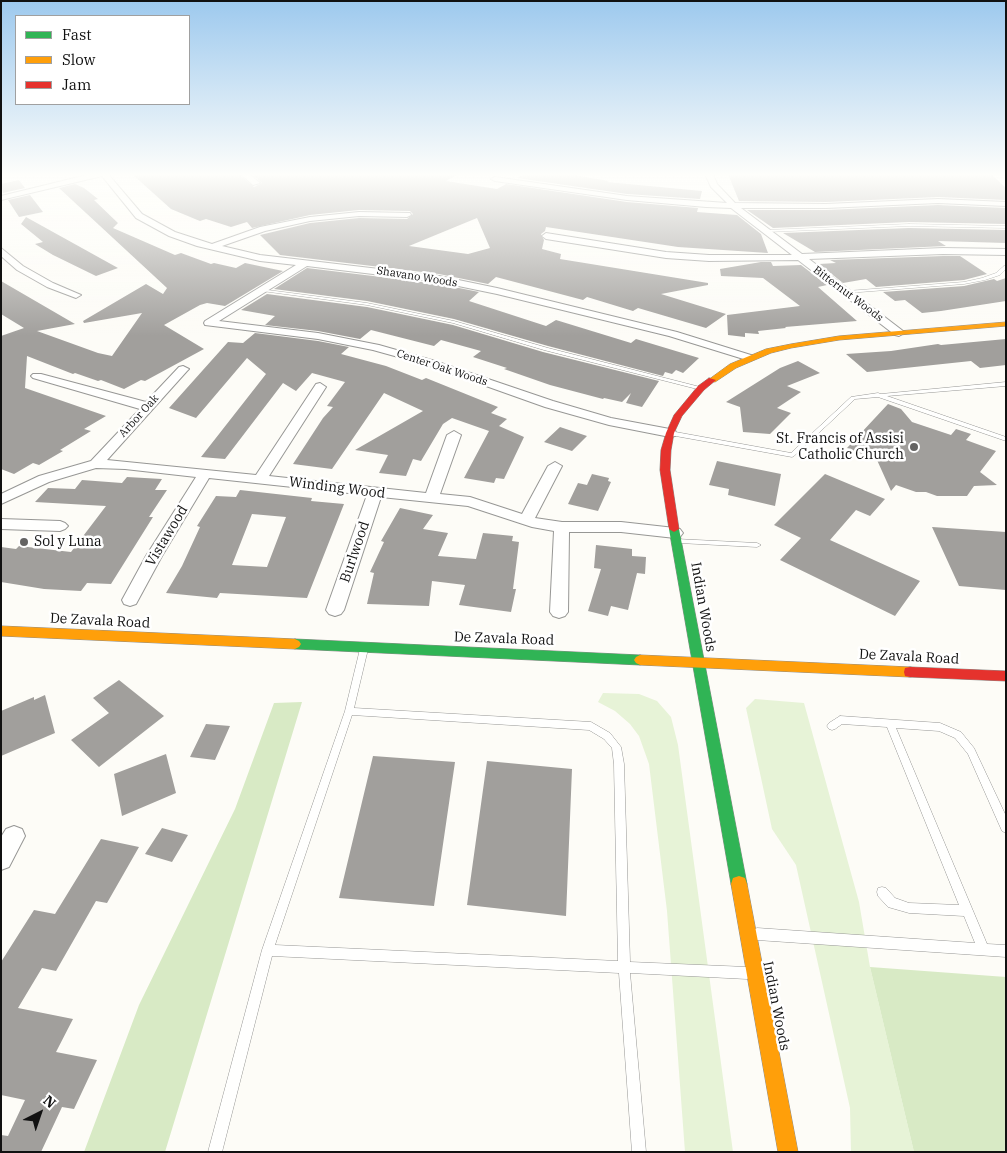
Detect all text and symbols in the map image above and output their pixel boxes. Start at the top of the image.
legend [15,15,190,105]
text: Fast [62,25,92,44]
text: Slow [62,50,95,69]
text: Jam [62,75,91,94]
street label: Bitternut Woods [810,263,886,325]
street label: Shavano Woods [376,264,458,290]
street label: Center Oak Woods [395,347,489,389]
street label: Arbor Oak [116,392,162,440]
place label: St. Francis of Assisi Catholic Church [776,431,904,464]
marker: St. Francis of Assisi Catholic Church [908,441,920,453]
street label: Winding Wood [288,474,386,502]
street label: Vistawood [142,503,192,569]
street label: Burlwood [337,519,373,585]
place label: Sol y Luna [34,534,102,550]
marker: Sol y Luna [18,536,30,548]
street label: Indian Woods [687,561,719,653]
street label: De Zavala Road [49,610,151,632]
street label: De Zavala Road [454,629,554,649]
street label: De Zavala Road [858,646,960,668]
street label: Indian Woods [759,960,793,1052]
north arrow [15,1088,65,1138]
text: N [40,1091,60,1112]

